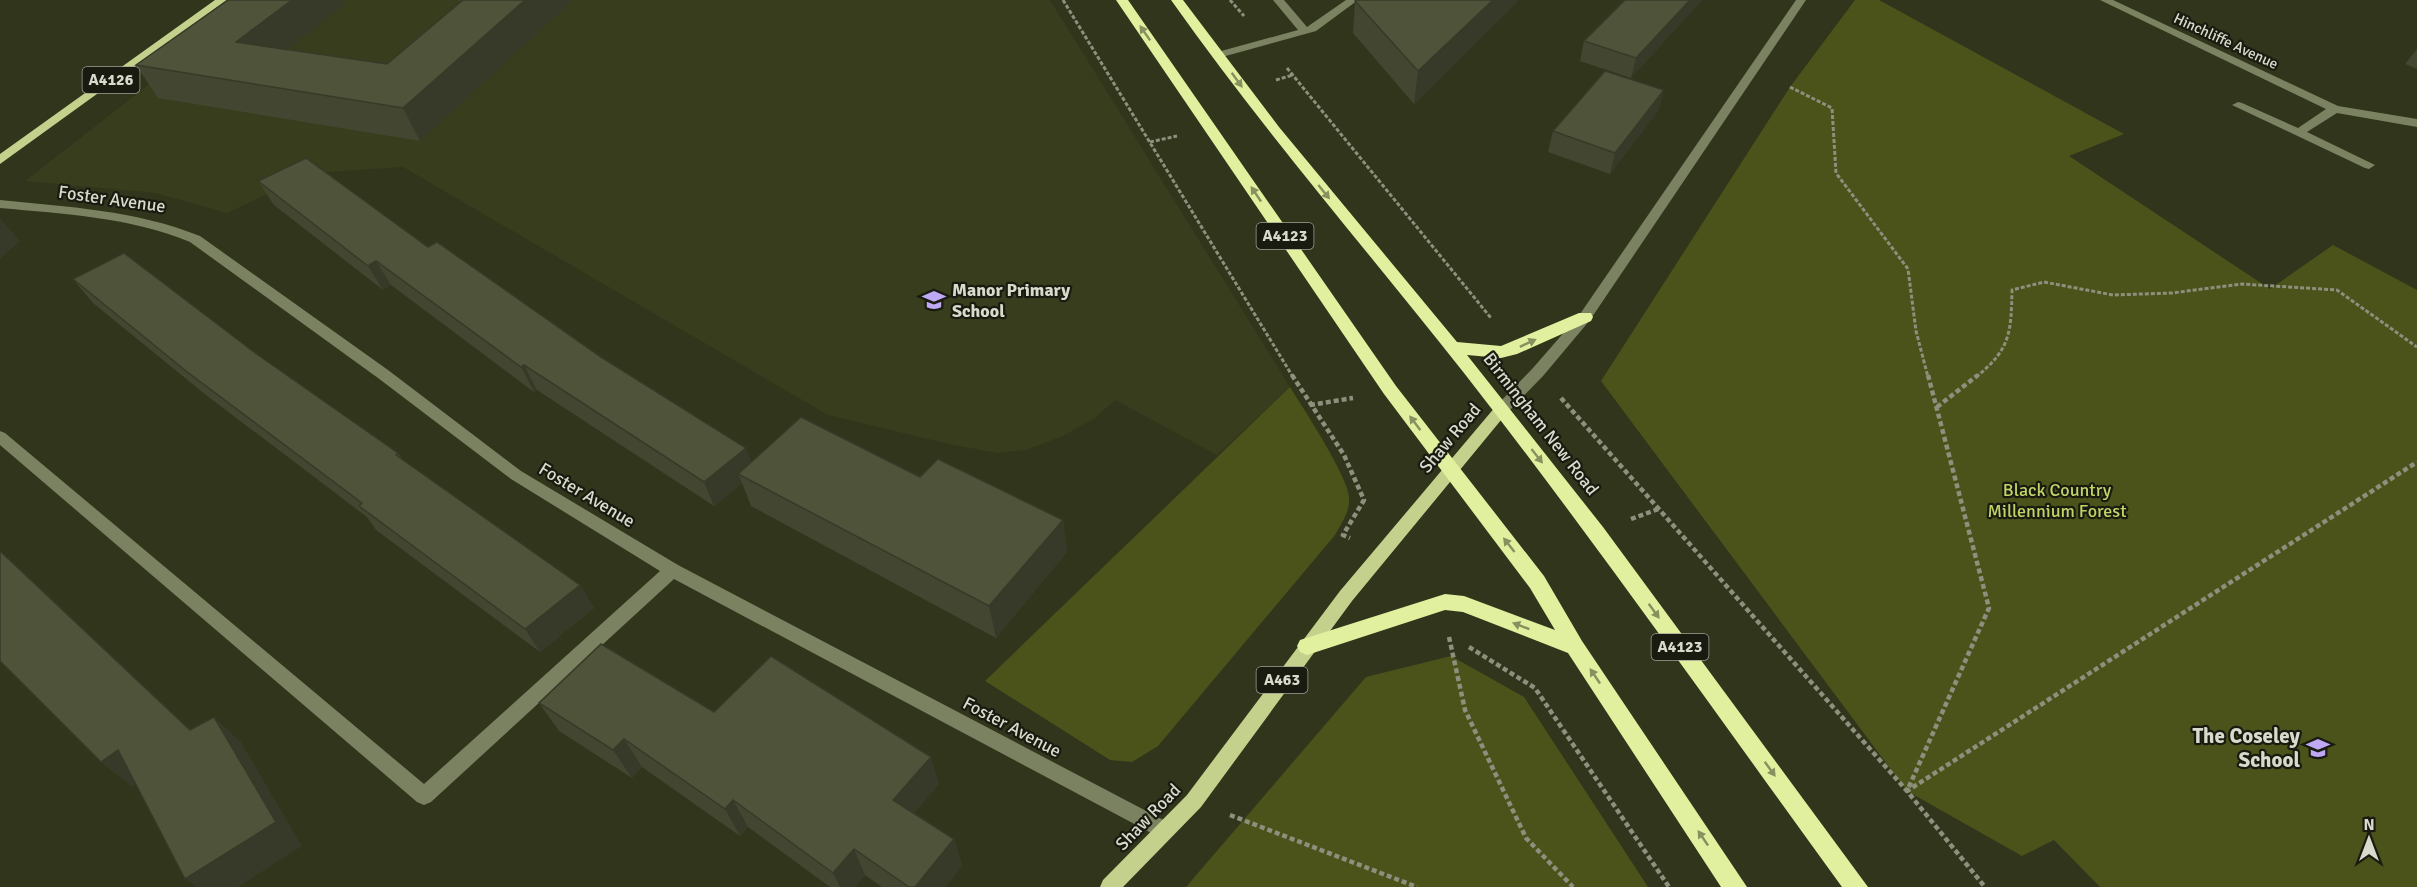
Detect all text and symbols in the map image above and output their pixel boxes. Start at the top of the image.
street label: Hinchliffe Avenue [2171,9,2281,73]
one-way arrow [1139,26,1151,42]
road number: A4126 [82,67,140,93]
one-way arrow [1231,72,1243,88]
street label: Foster Avenue [57,181,167,217]
one-way arrow [1317,184,1330,199]
one-way arrow [1250,186,1262,202]
road number: A4123 [1256,223,1314,249]
place label: Manor Primary School [952,279,1070,322]
school or university icon: Manor Primary School [921,287,947,313]
one-way arrow [1519,338,1537,348]
street label: Birmingham New Road [1479,348,1603,500]
street label: Shaw Road [1415,399,1485,477]
one-way arrow [1409,416,1421,432]
one-way arrow [1530,448,1543,464]
street label: Foster Avenue [535,458,639,532]
park label: Black Country Millennium Forest [1988,479,2127,522]
one-way arrow [1504,537,1516,552]
one-way arrow [1648,603,1660,619]
one-way arrow [1512,620,1530,630]
road number: A4123 [1652,634,1708,660]
road number: A463 [1256,667,1308,693]
one-way arrow [1590,668,1601,684]
street label: Foster Avenue [959,692,1065,762]
place label: The Coseley School [2192,723,2301,773]
school or university icon: The Coseley School [2305,735,2331,761]
one-way arrow [1763,761,1775,776]
street label: Shaw Road [1111,779,1185,855]
north arrow [2339,809,2399,869]
text: N [2363,815,2375,835]
one-way arrow [1697,831,1709,847]

